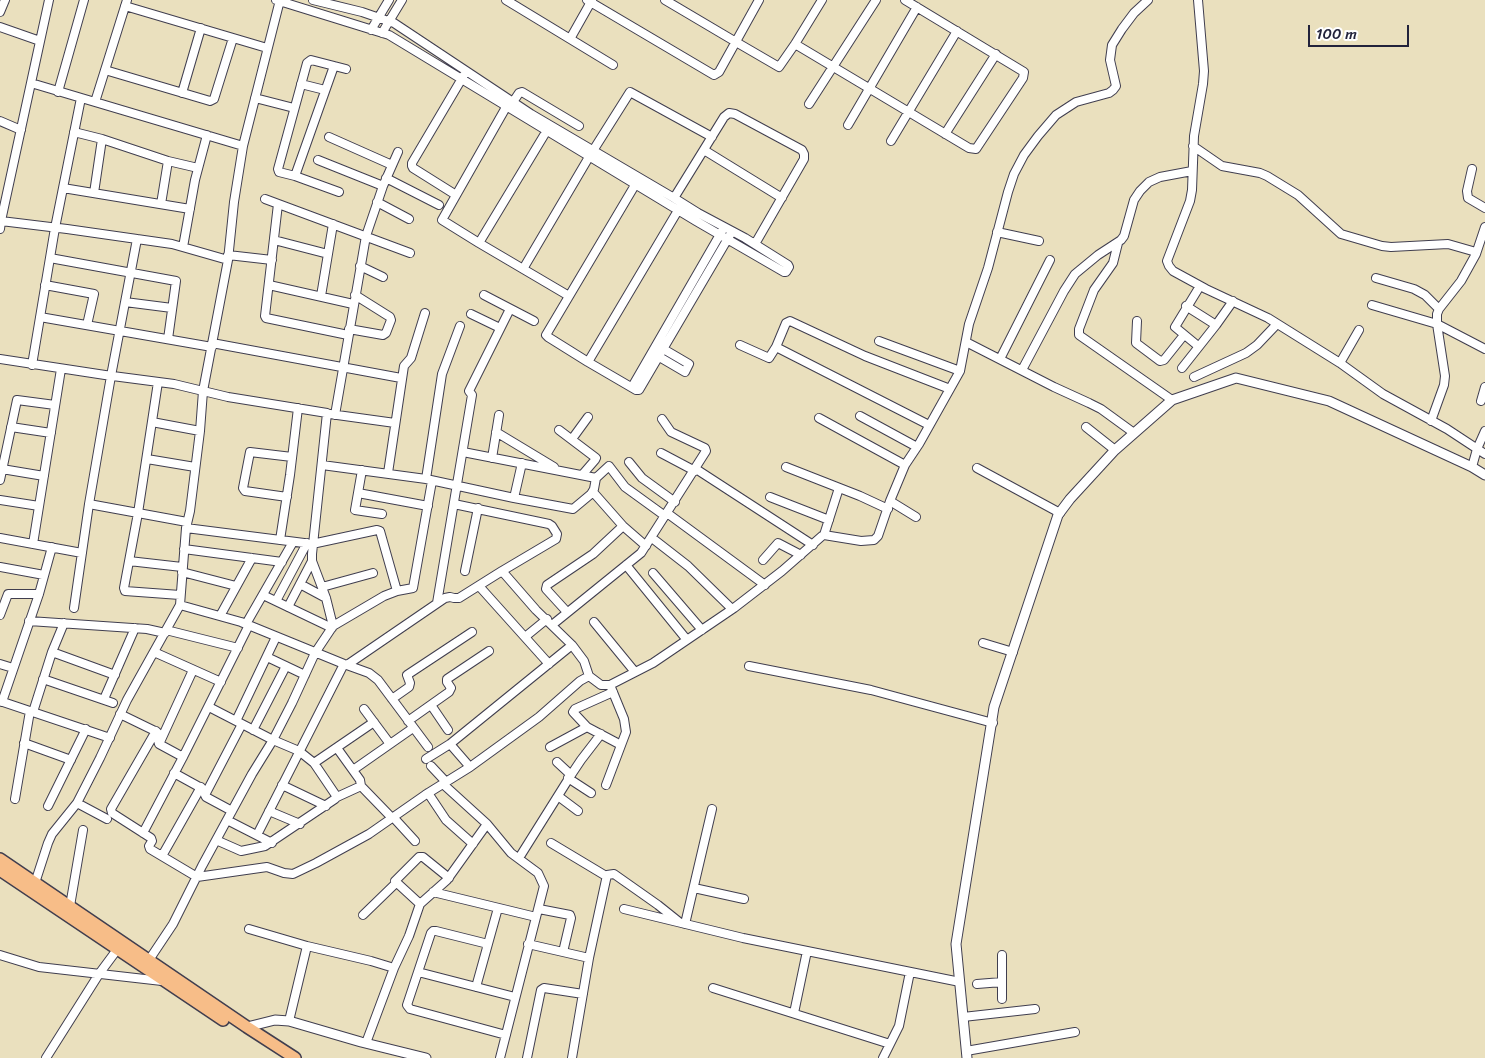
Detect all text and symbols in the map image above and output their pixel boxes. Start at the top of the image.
scale bar [1310,15,1411,47]
text: 100 m [1316,21,1357,47]

